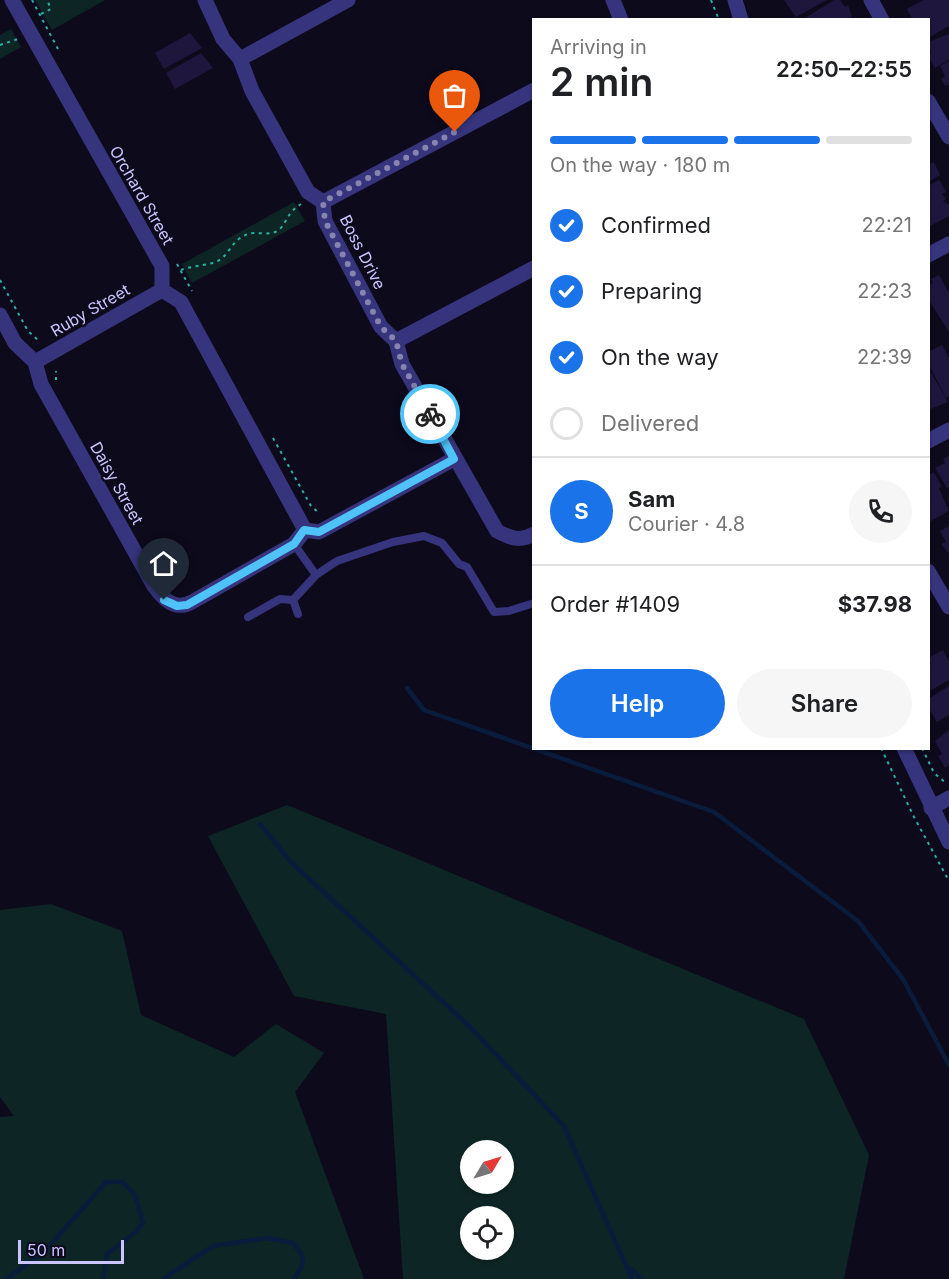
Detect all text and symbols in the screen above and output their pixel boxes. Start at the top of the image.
text: Arriving in [550,35,647,59]
text: 22:50–22:55 [776,56,912,82]
text: 2 min [550,58,653,105]
pin [429,70,480,132]
icon: bag [438,79,471,112]
street label: Orchard Street [106,142,178,248]
text: On the way · 180 m [550,153,730,177]
icon: check [550,209,583,242]
street label: Boss Drive [336,211,390,293]
text: Confirmed [601,212,711,238]
text: 22:21 [862,213,912,237]
icon: check [550,275,583,308]
text: Preparing [601,278,702,304]
street label: Ruby Street [47,279,133,341]
text: 22:23 [857,279,912,303]
icon: check [550,341,583,374]
text: On the way [601,344,719,370]
text: 22:39 [857,345,912,369]
courier [400,384,460,444]
icon: bike [414,398,447,431]
text: Delivered [601,410,699,436]
street label: Daisy Street [86,438,148,528]
button: phone [849,480,912,543]
text: Sam [628,486,675,512]
text: S [574,498,589,524]
text: Courier · 4.8 [628,512,745,536]
pin [138,538,189,600]
icon: home [147,547,180,580]
text: Order #1409 [550,591,680,617]
text: $37.98 [838,591,912,617]
button: Help [550,669,725,738]
button: Share [737,669,912,738]
north arrow [460,1140,514,1194]
map controls [460,1140,514,1260]
button: locate [460,1206,514,1260]
scale bar [18,1237,124,1264]
text: 50 m [27,1240,65,1260]

